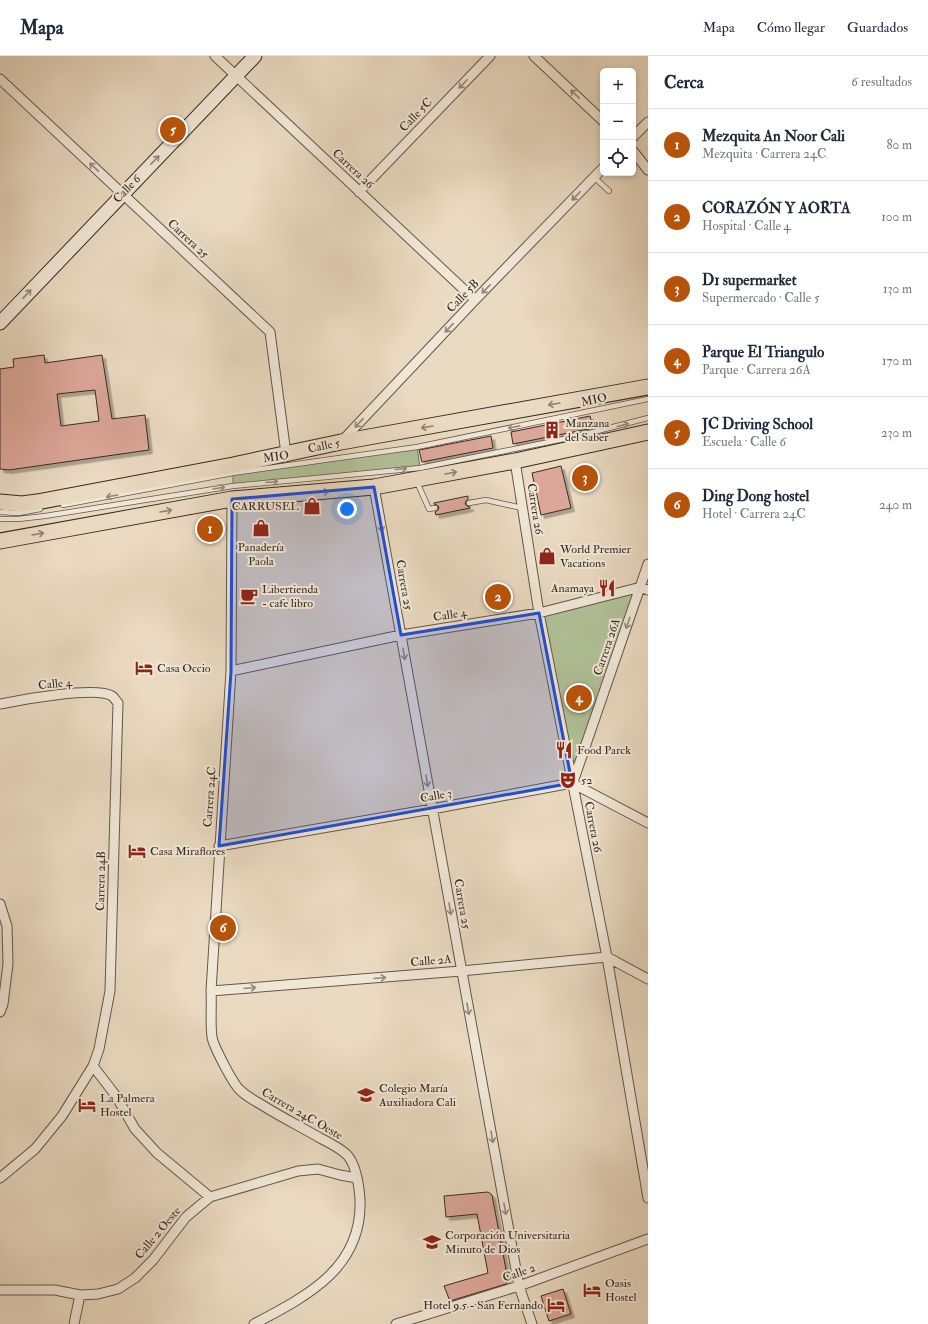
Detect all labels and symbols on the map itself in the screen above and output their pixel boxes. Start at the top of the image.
one-way arrow [458,79,468,89]
one-way arrow [570,89,580,99]
street label: Calle 5C [396,95,436,135]
pin: 5 [160,115,186,145]
street label: Carrera 26 [329,146,378,193]
one-way arrow [151,155,160,165]
one-way arrow [89,162,99,172]
street label: Calle 6 [110,171,145,206]
one-way arrow [571,191,581,201]
street label: Carrera 25 [164,216,212,262]
street label: Calle 5B [444,276,483,316]
one-way arrow [481,284,490,295]
one-way arrow [22,289,32,299]
one-way arrow [444,323,453,333]
street label: MIO [580,390,609,410]
one-way arrow [548,400,561,408]
place label: Manzana del Saber [565,416,611,445]
one-way arrow [354,418,364,428]
building icon: Manzana del Saber [542,420,562,440]
one-way arrow [616,421,629,428]
one-way arrow [420,423,433,431]
one-way arrow [508,423,521,431]
street label: Calle 5 [306,435,342,457]
street label: MIO [262,448,290,466]
pin: 3 [572,463,598,493]
one-way arrow [394,466,407,473]
one-way arrow [445,468,458,476]
one-way arrow [265,478,278,486]
street label: Carrera 26 [524,482,547,537]
one-way arrow [212,484,225,492]
one-way arrow [316,488,329,495]
one-way arrow [106,492,119,500]
shop icon: CARRUSEL [302,496,322,516]
place label: CARRUSEL [232,499,299,514]
your location [337,499,357,519]
one-way arrow [159,507,172,515]
pin: 1 [197,514,223,544]
shop icon: Panadería Paola [251,518,271,538]
one-way arrow [377,519,385,532]
one-way arrow [31,530,44,538]
place label: Panadería Paola [238,540,285,569]
place label: World Premier Vacations [559,542,632,571]
shop icon: World Premier Vacations [537,546,557,566]
street label: Carrera 25 [392,559,416,612]
restaurant icon: Anamaya [597,578,617,598]
place label: Anamaya [550,581,595,596]
place label: Libertienda - cafe libro [262,582,319,611]
pin: 2 [485,582,511,612]
cafe icon: Libertienda - cafe libro [239,586,259,606]
street label: Calle 4 [432,605,468,625]
street label: Carrera 26A [590,616,624,677]
one-way arrow [624,617,631,630]
one-way arrow [401,647,409,660]
hotel icon: Casa Occio [134,658,154,678]
place label: Casa Occio [157,661,211,676]
street label: Calle 4 [37,675,73,693]
pin: 4 [566,683,592,713]
restaurant icon: Food Parck [554,740,574,760]
place label: Food Parck [577,743,631,758]
street label: Carrera 24C [200,766,220,828]
theatre icon: 52 [558,770,578,790]
place label: 52 [581,773,592,788]
one-way arrow [424,775,432,788]
street label: Calle 3 [419,786,453,806]
street label: Carrera 26 [581,800,605,855]
hotel icon: Casa Miraflores [127,841,147,861]
place label: Casa Miraflores [150,844,225,859]
street label: Carrera 24B [93,851,109,911]
street label: Carrera 25 [450,878,474,931]
one-way arrow [447,903,455,916]
pin: 6 [210,913,236,943]
street label: Calle 2A [410,952,452,970]
one-way arrow [373,974,386,981]
one-way arrow [243,985,256,992]
one-way arrow [465,1002,473,1015]
place label: Colegio María Auxiliadora Cali [378,1081,456,1110]
street label: Carrera 24C Oeste [259,1085,345,1143]
school or university icon: Colegio María Auxiliadora Cali [356,1085,376,1105]
place label: La Palmera Hostel [100,1091,156,1120]
hotel icon: La Palmera Hostel [77,1095,97,1115]
one-way arrow [488,1130,496,1143]
one-way arrow [501,1202,509,1215]
street label: Calle 2 Oeste [132,1204,184,1262]
place label: Corporación Universitaria Minuto de Dios [445,1228,571,1257]
school or university icon: Corporación Universitaria Minuto de Dios [422,1232,442,1252]
street label: Calle 2 [501,1260,537,1286]
place label: Oasis Hostel [605,1276,637,1305]
hotel icon: Oasis Hostel [582,1280,602,1300]
hotel icon: Hotel 9.5 - San Fernando [546,1295,566,1315]
place label: Hotel 9.5 - San Fernando [423,1298,543,1313]

